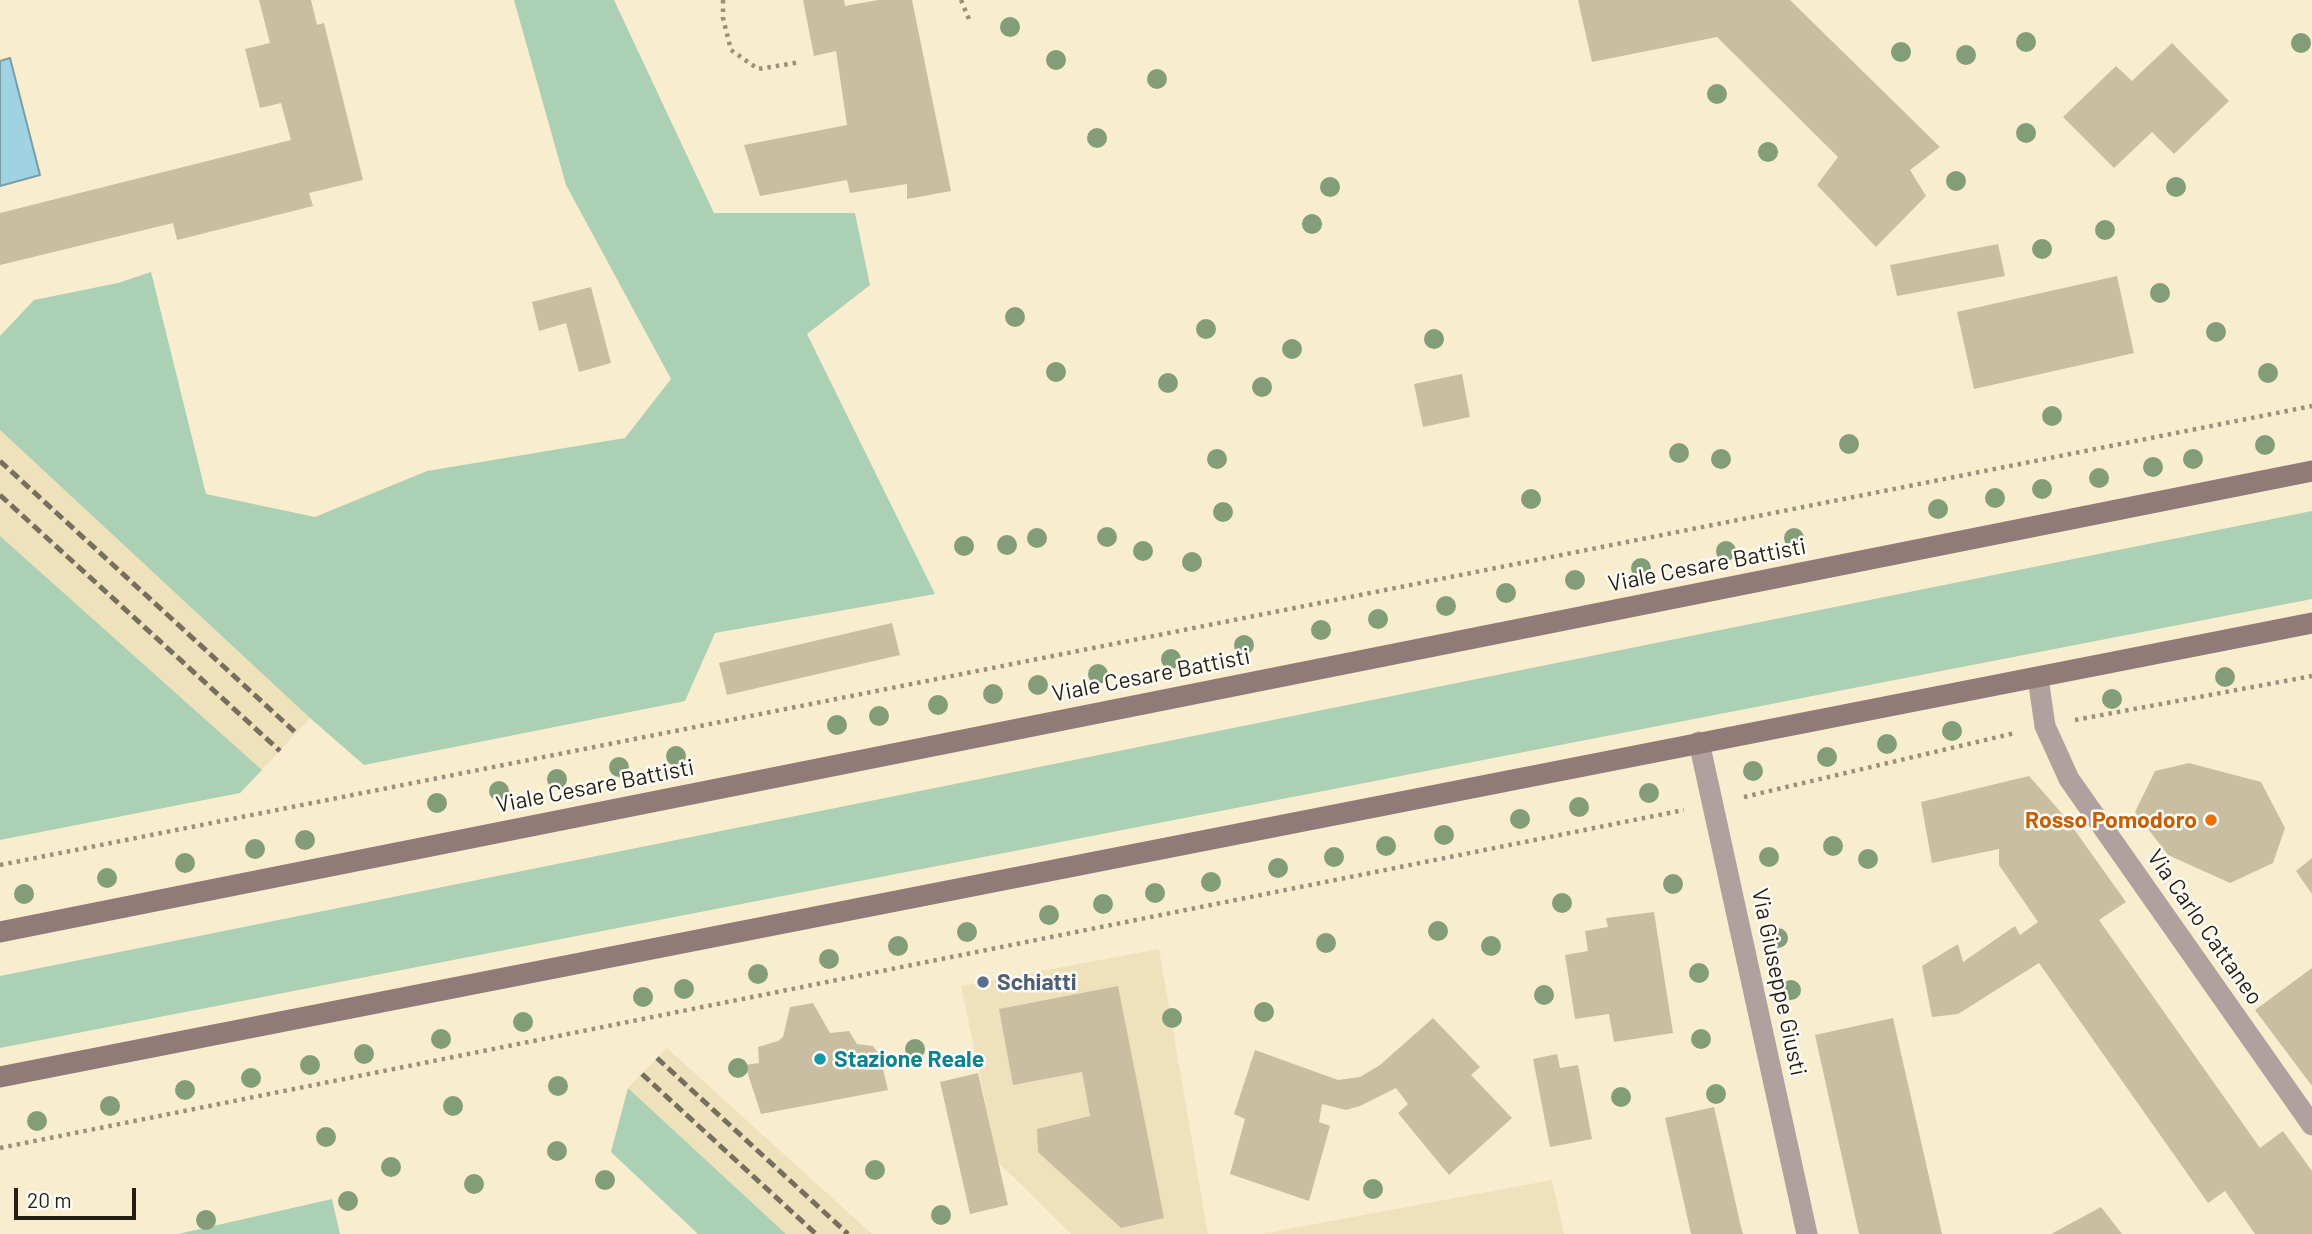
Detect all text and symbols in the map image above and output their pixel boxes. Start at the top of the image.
street label: Viale Cesare Battisti [1606,532,1808,598]
street label: Viale Cesare Battisti [1050,642,1252,708]
street label: Viale Cesare Battisti [494,753,696,819]
place label: Rosso Pomodoro [2025,806,2197,834]
marker: Rosso Pomodoro [2203,812,2219,828]
street label: Via Carlo Cattaneo [2141,844,2269,1010]
street label: Via Giuseppe Giusti [1746,886,1812,1078]
place label: Schiatti [997,968,1077,996]
marker: Schiatti [975,974,991,990]
place label: Stazione Reale [834,1045,984,1073]
marker: Stazione Reale [812,1051,828,1067]
scale bar [18,1174,140,1218]
text: 20 m [27,1187,72,1212]

